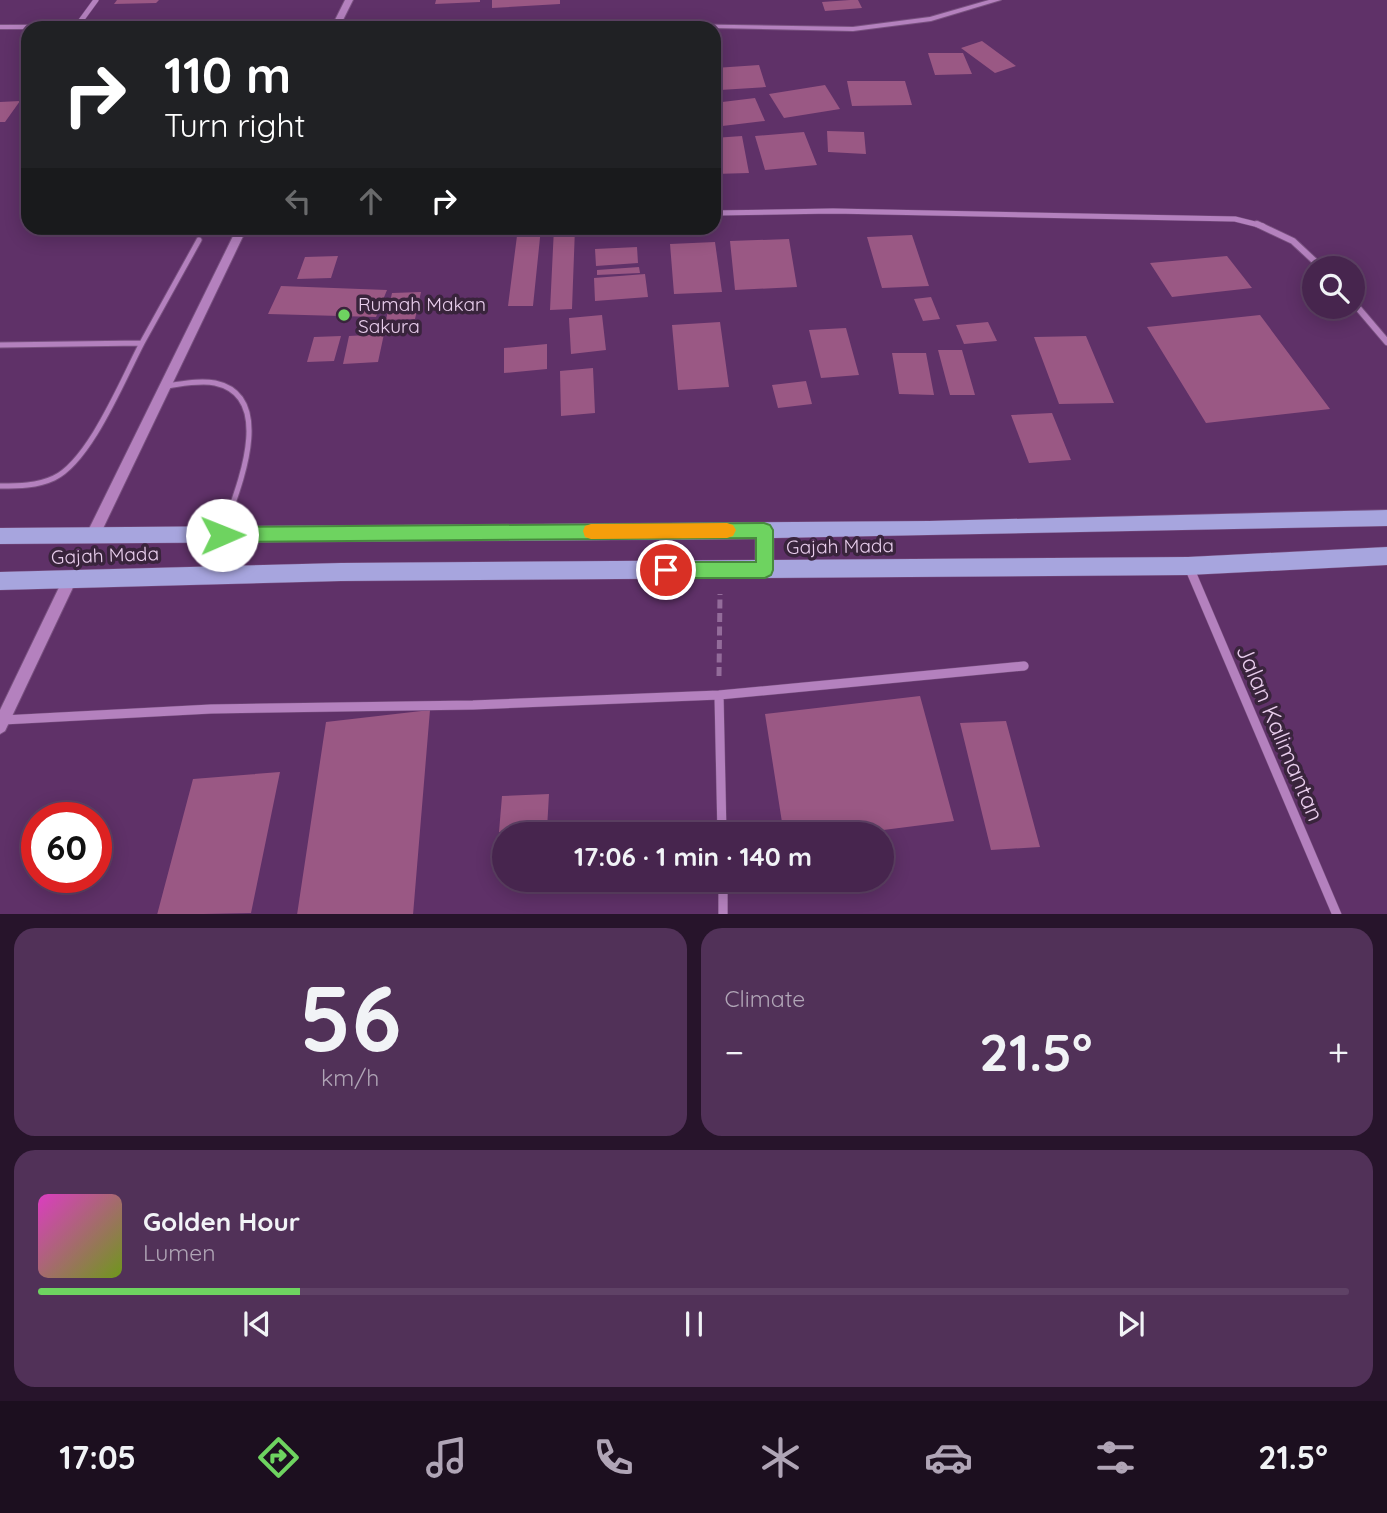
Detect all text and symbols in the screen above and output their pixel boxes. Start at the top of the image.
text: 110 m [164,44,291,105]
icon: right [49,49,140,140]
text: Turn right [164,105,305,145]
icon: left [279,182,317,220]
icon: ahead [352,182,390,220]
icon: right [425,182,463,220]
map controls [1302,256,1365,319]
button: search [1302,256,1365,319]
place label: Rumah Makan Sakura [358,292,486,338]
marker: Rumah Makan Sakura [336,307,352,323]
position arrow [185,498,259,572]
street label: Gajah Mada [786,533,894,559]
pin [636,540,696,600]
street label: Gajah Mada [51,541,159,569]
icon: arrive [647,551,685,589]
street label: Jalan Kalimantan [1230,640,1331,825]
speed limit sign: 60 [21,802,112,893]
text: 17:06 · 1 min · 140 m [574,840,812,873]
text: 56 [299,960,402,1074]
text: Climate [725,984,805,1013]
text: 21.5° [979,1019,1092,1084]
text: − [725,1028,744,1076]
text: + [1328,1028,1349,1076]
text: km/h [321,1063,379,1092]
text: Golden Hour [143,1205,300,1238]
text: Lumen [143,1238,216,1267]
icon: previous [238,1305,276,1343]
icon: pause [675,1305,713,1343]
icon: next [1112,1305,1150,1343]
icon: directions [254,1433,303,1482]
icon: music [422,1433,471,1482]
icon: phone [589,1433,638,1482]
icon: climate [756,1433,805,1482]
icon: car [924,1433,973,1482]
icon: filters [1091,1433,1140,1482]
text: 17:05 [59,1437,136,1477]
text: 21.5° [1258,1437,1328,1477]

